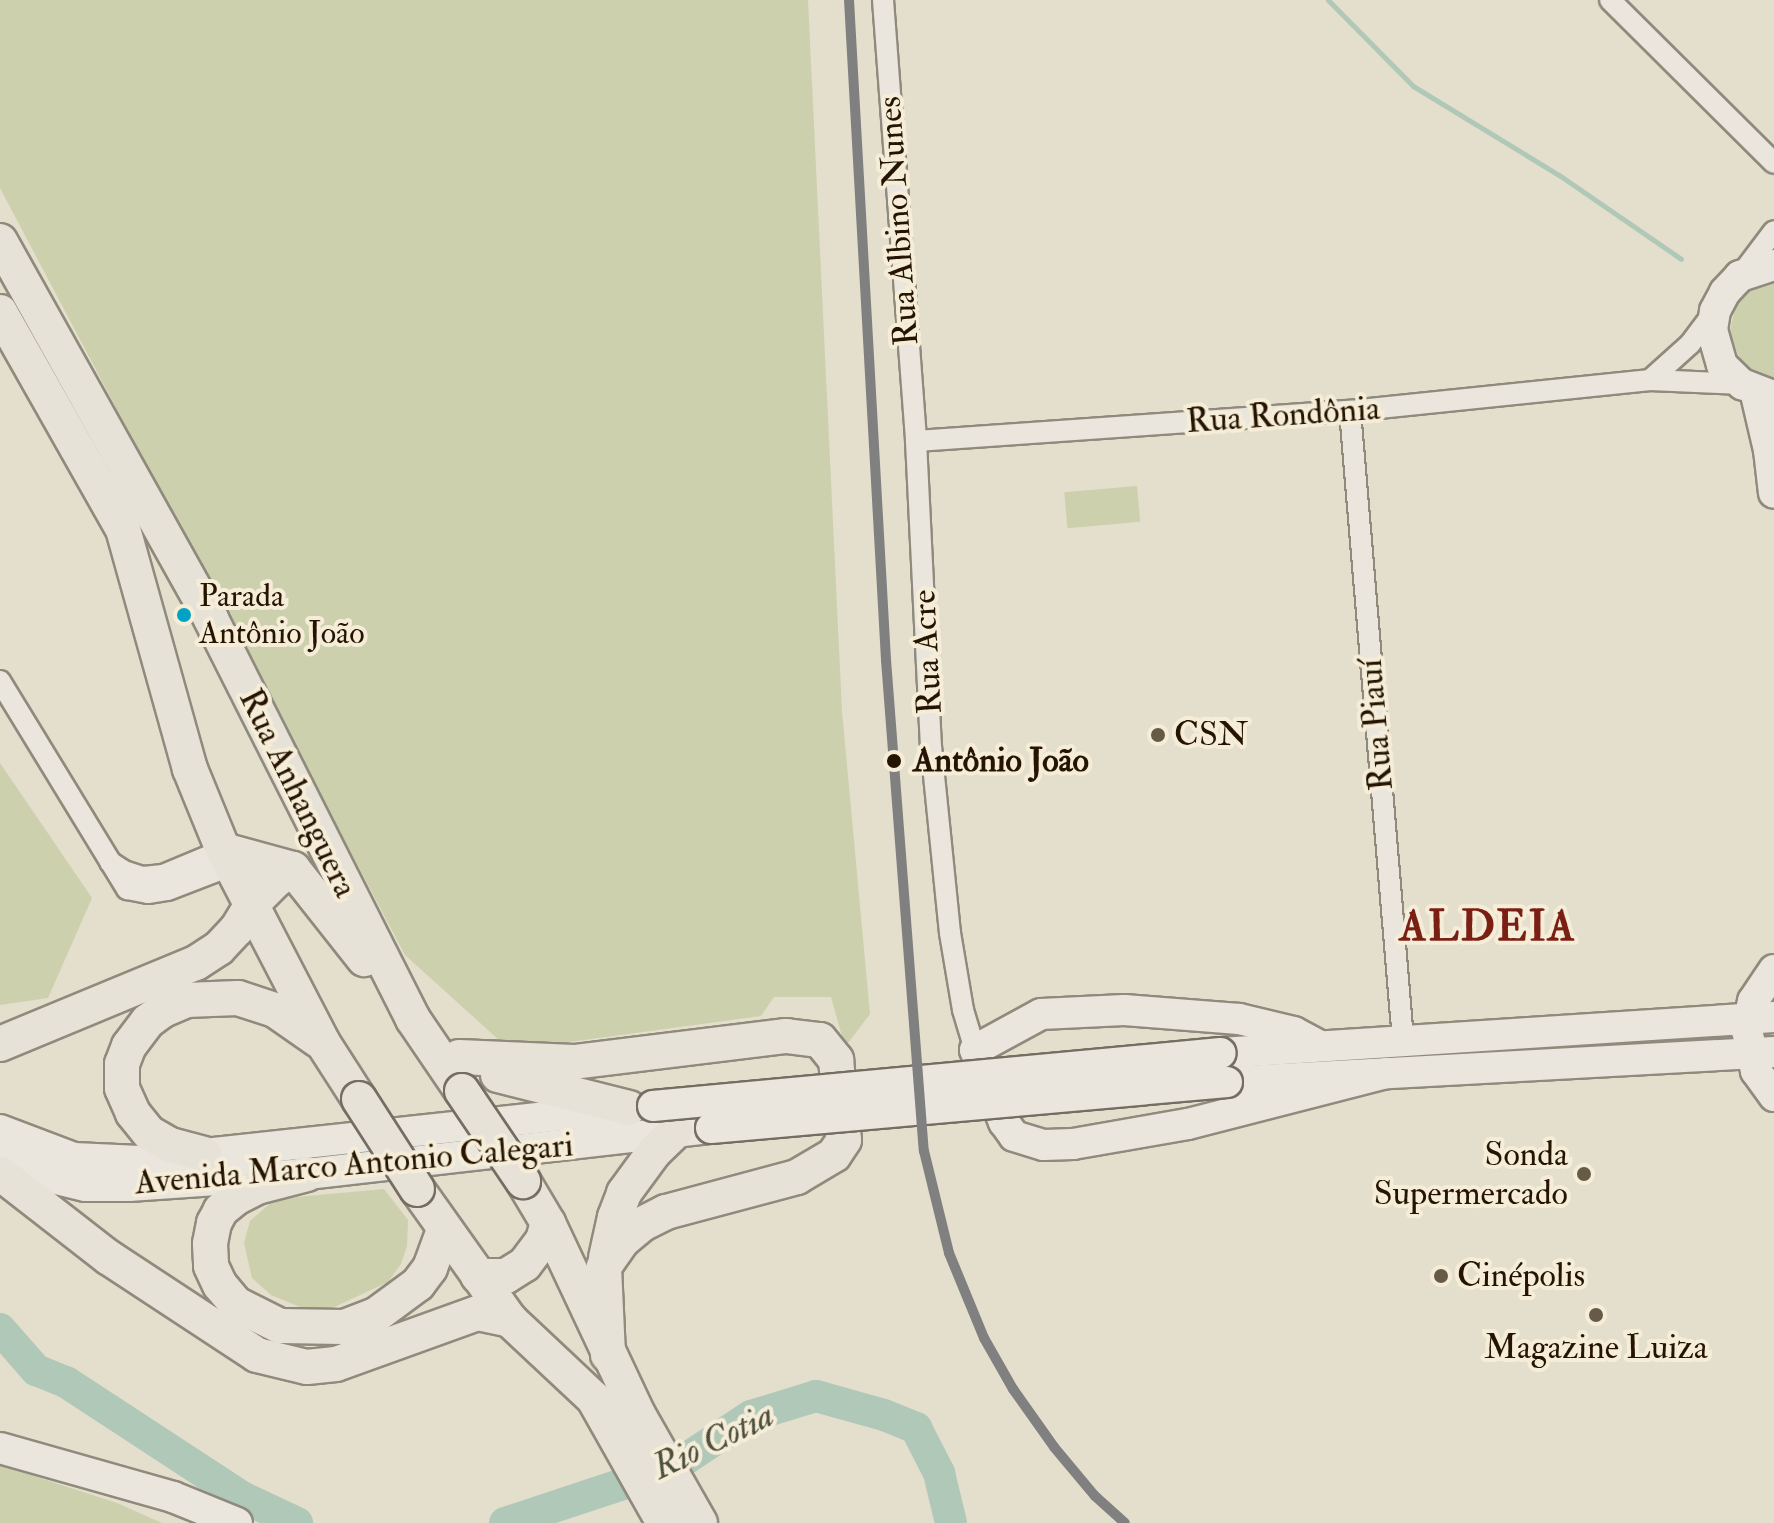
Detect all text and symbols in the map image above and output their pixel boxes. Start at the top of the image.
street label: Rua Albino Nunes [869,95,927,347]
street label: Rua Rondônia [1185,388,1381,442]
place label: Parada Antônio João [199,578,365,653]
street label: Rua Acre [903,589,951,715]
marker: Parada Antônio João [176,607,192,623]
street label: Rua Piauí [1350,657,1402,793]
street label: Rua Anhanguera [230,682,366,904]
place label: CSN [1174,715,1248,755]
marker: CSN [1149,726,1167,744]
place label: Antônio João [913,741,1089,781]
marker: Antônio João [882,749,906,773]
district label: ALDEIA [1400,902,1576,952]
street label: Avenida Marco Antonio Calegari [133,1125,575,1203]
place label: Sonda Supermercado [1374,1134,1568,1214]
marker: Sonda Supermercado [1575,1165,1593,1183]
place label: Cinépolis [1457,1256,1585,1296]
marker: Cinépolis [1432,1267,1450,1285]
marker: Magazine Luiza [1587,1306,1605,1324]
place label: Magazine Luiza [1484,1328,1708,1368]
water label: Rio Cotia [645,1393,781,1489]

